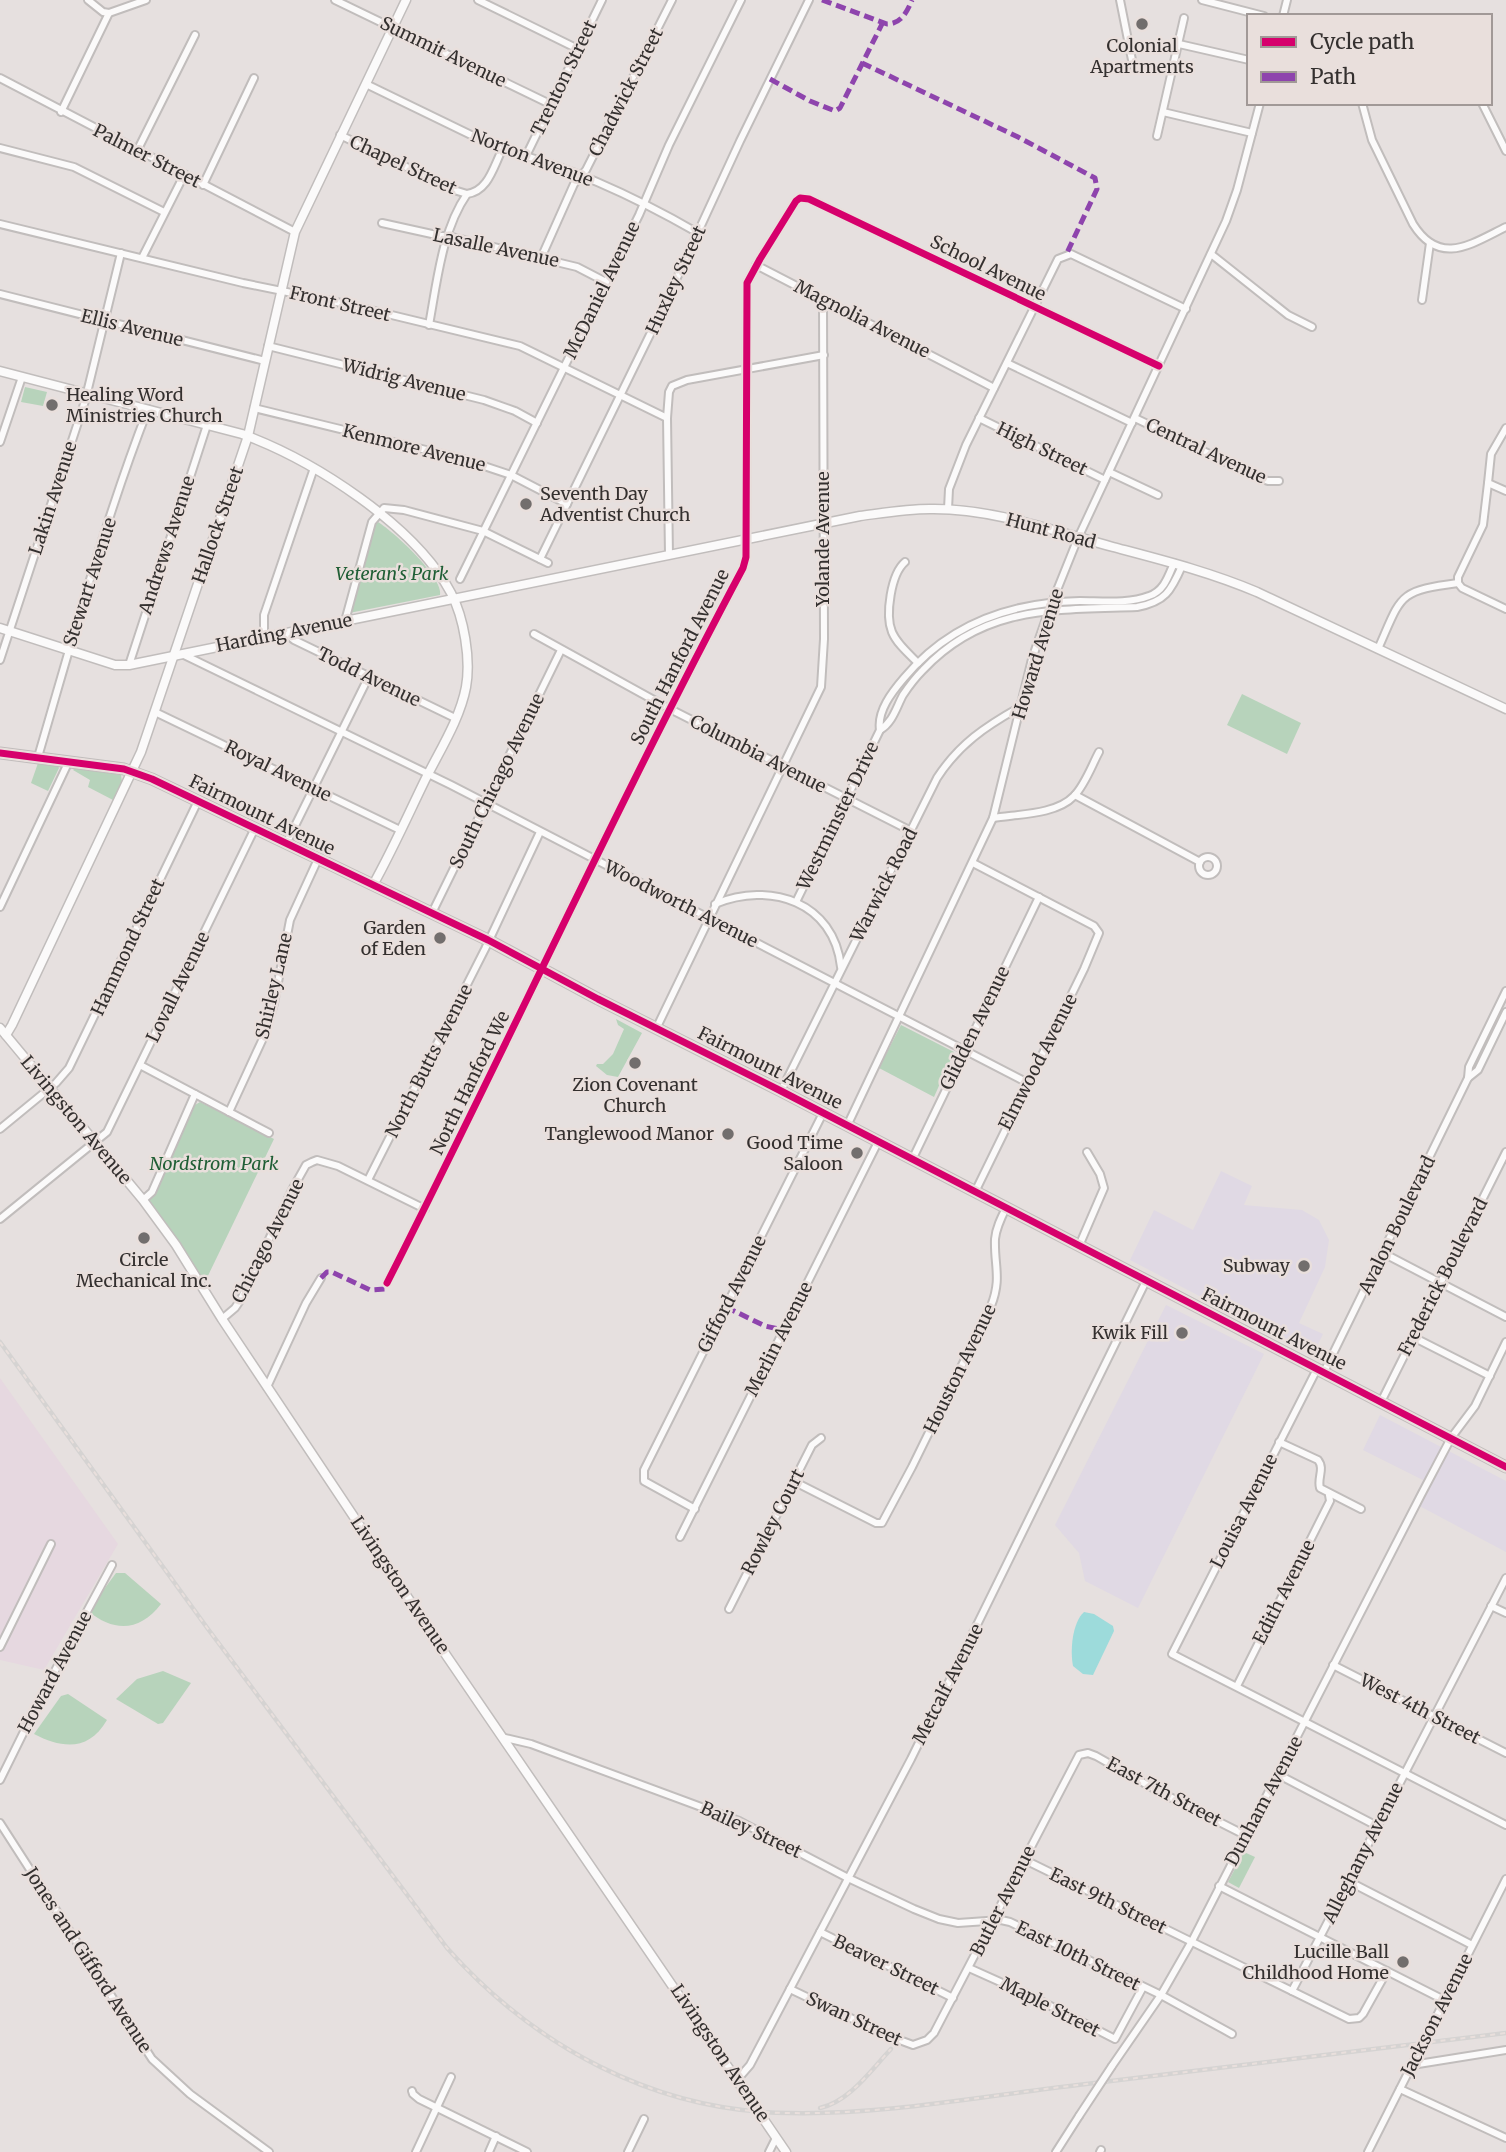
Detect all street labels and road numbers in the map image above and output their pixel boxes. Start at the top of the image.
street label: Summit Avenue [376,11,510,92]
street label: Trenton Street [526,16,601,139]
street label: Chadwick Street [583,24,668,160]
street label: Palmer Street [90,119,205,193]
street label: Norton Avenue [468,124,596,191]
street label: Chapel Street [346,130,460,199]
street label: McDaniel Avenue [558,217,645,362]
street label: Huxley Street [640,222,711,338]
street label: Lasalle Avenue [431,223,561,272]
street label: School Avenue [927,230,1050,306]
street label: Magnolia Avenue [790,274,934,363]
street label: Front Street [287,281,393,326]
street label: Ellis Avenue [78,304,186,351]
street label: Widrig Avenue [339,353,468,406]
street label: Central Avenue [1142,413,1270,489]
street label: High Street [993,417,1091,480]
street label: Kenmore Avenue [340,419,488,476]
street label: Lakin Avenue [23,438,82,558]
street label: Hallock Street [187,463,248,586]
street label: Yolande Avenue [811,471,834,608]
street label: Andrews Avenue [133,473,200,618]
street label: Hunt Road [1004,508,1099,554]
street label: Stewart Avenue [58,514,121,649]
street label: South Hanford Avenue [625,565,734,748]
street label: Howard Avenue [1007,586,1068,722]
street label: Harding Avenue [214,608,354,657]
street label: Todd Avenue [314,642,425,711]
street label: South Chicago Avenue [444,689,549,872]
street label: Columbia Avenue [686,709,830,798]
street label: Royal Avenue [221,735,335,806]
street label: Westminster Drive [791,738,883,895]
street label: Fairmount Avenue [185,769,339,860]
street label: Warwick Road [845,824,922,946]
street label: Woodworth Avenue [599,854,762,952]
street label: Hammond Street [86,875,169,1019]
street label: Lovall Avenue [141,928,214,1046]
street label: Shirley Lane [250,931,297,1041]
street label: Glidden Avenue [935,962,1014,1093]
street label: North Butts Avenue [380,980,477,1141]
street label: Elmwood Avenue [993,990,1082,1134]
street label: North Hanford We [425,1007,514,1159]
street label: Fairmount Avenue [694,1021,847,1114]
street label: Livingston Avenue [16,1051,137,1189]
street label: Avalon Boulevard [1353,1152,1440,1299]
street label: Chicago Avenue [226,1175,309,1307]
street label: Frederick Boulevard [1393,1194,1492,1360]
street label: Gifford Avenue [692,1231,771,1356]
street label: Merlin Avenue [740,1278,817,1400]
street label: Fairmount Avenue [1198,1282,1351,1375]
street label: Houston Avenue [918,1300,1001,1437]
street label: Louisa Avenue [1205,1450,1282,1572]
street label: Rowley Court [736,1465,809,1579]
street label: Livingston Avenue [346,1512,455,1658]
street label: Edith Avenue [1247,1536,1320,1648]
street label: Howard Avenue [13,1607,96,1737]
street label: Metcalf Avenue [907,1620,988,1748]
street label: West 4th Street [1355,1668,1484,1749]
street label: Dunham Avenue [1220,1732,1307,1870]
street label: East 7th Street [1103,1752,1225,1831]
street label: Alleghany Avenue [1317,1778,1408,1928]
street label: Bailey Street [697,1796,806,1863]
street label: Butler Avenue [965,1842,1040,1960]
street label: Jones and Gifford Avenue [19,1862,157,2057]
street label: East 9th Street [1046,1862,1170,1939]
street label: East 10th Street [1012,1916,1144,1996]
street label: Beaver Street [830,1929,943,2000]
street label: Jackson Avenue [1395,1949,1477,2081]
street label: Maple Street [996,1972,1104,2042]
street label: Livingston Avenue [666,1980,775,2126]
street label: Swan Street [803,1986,906,2051]

